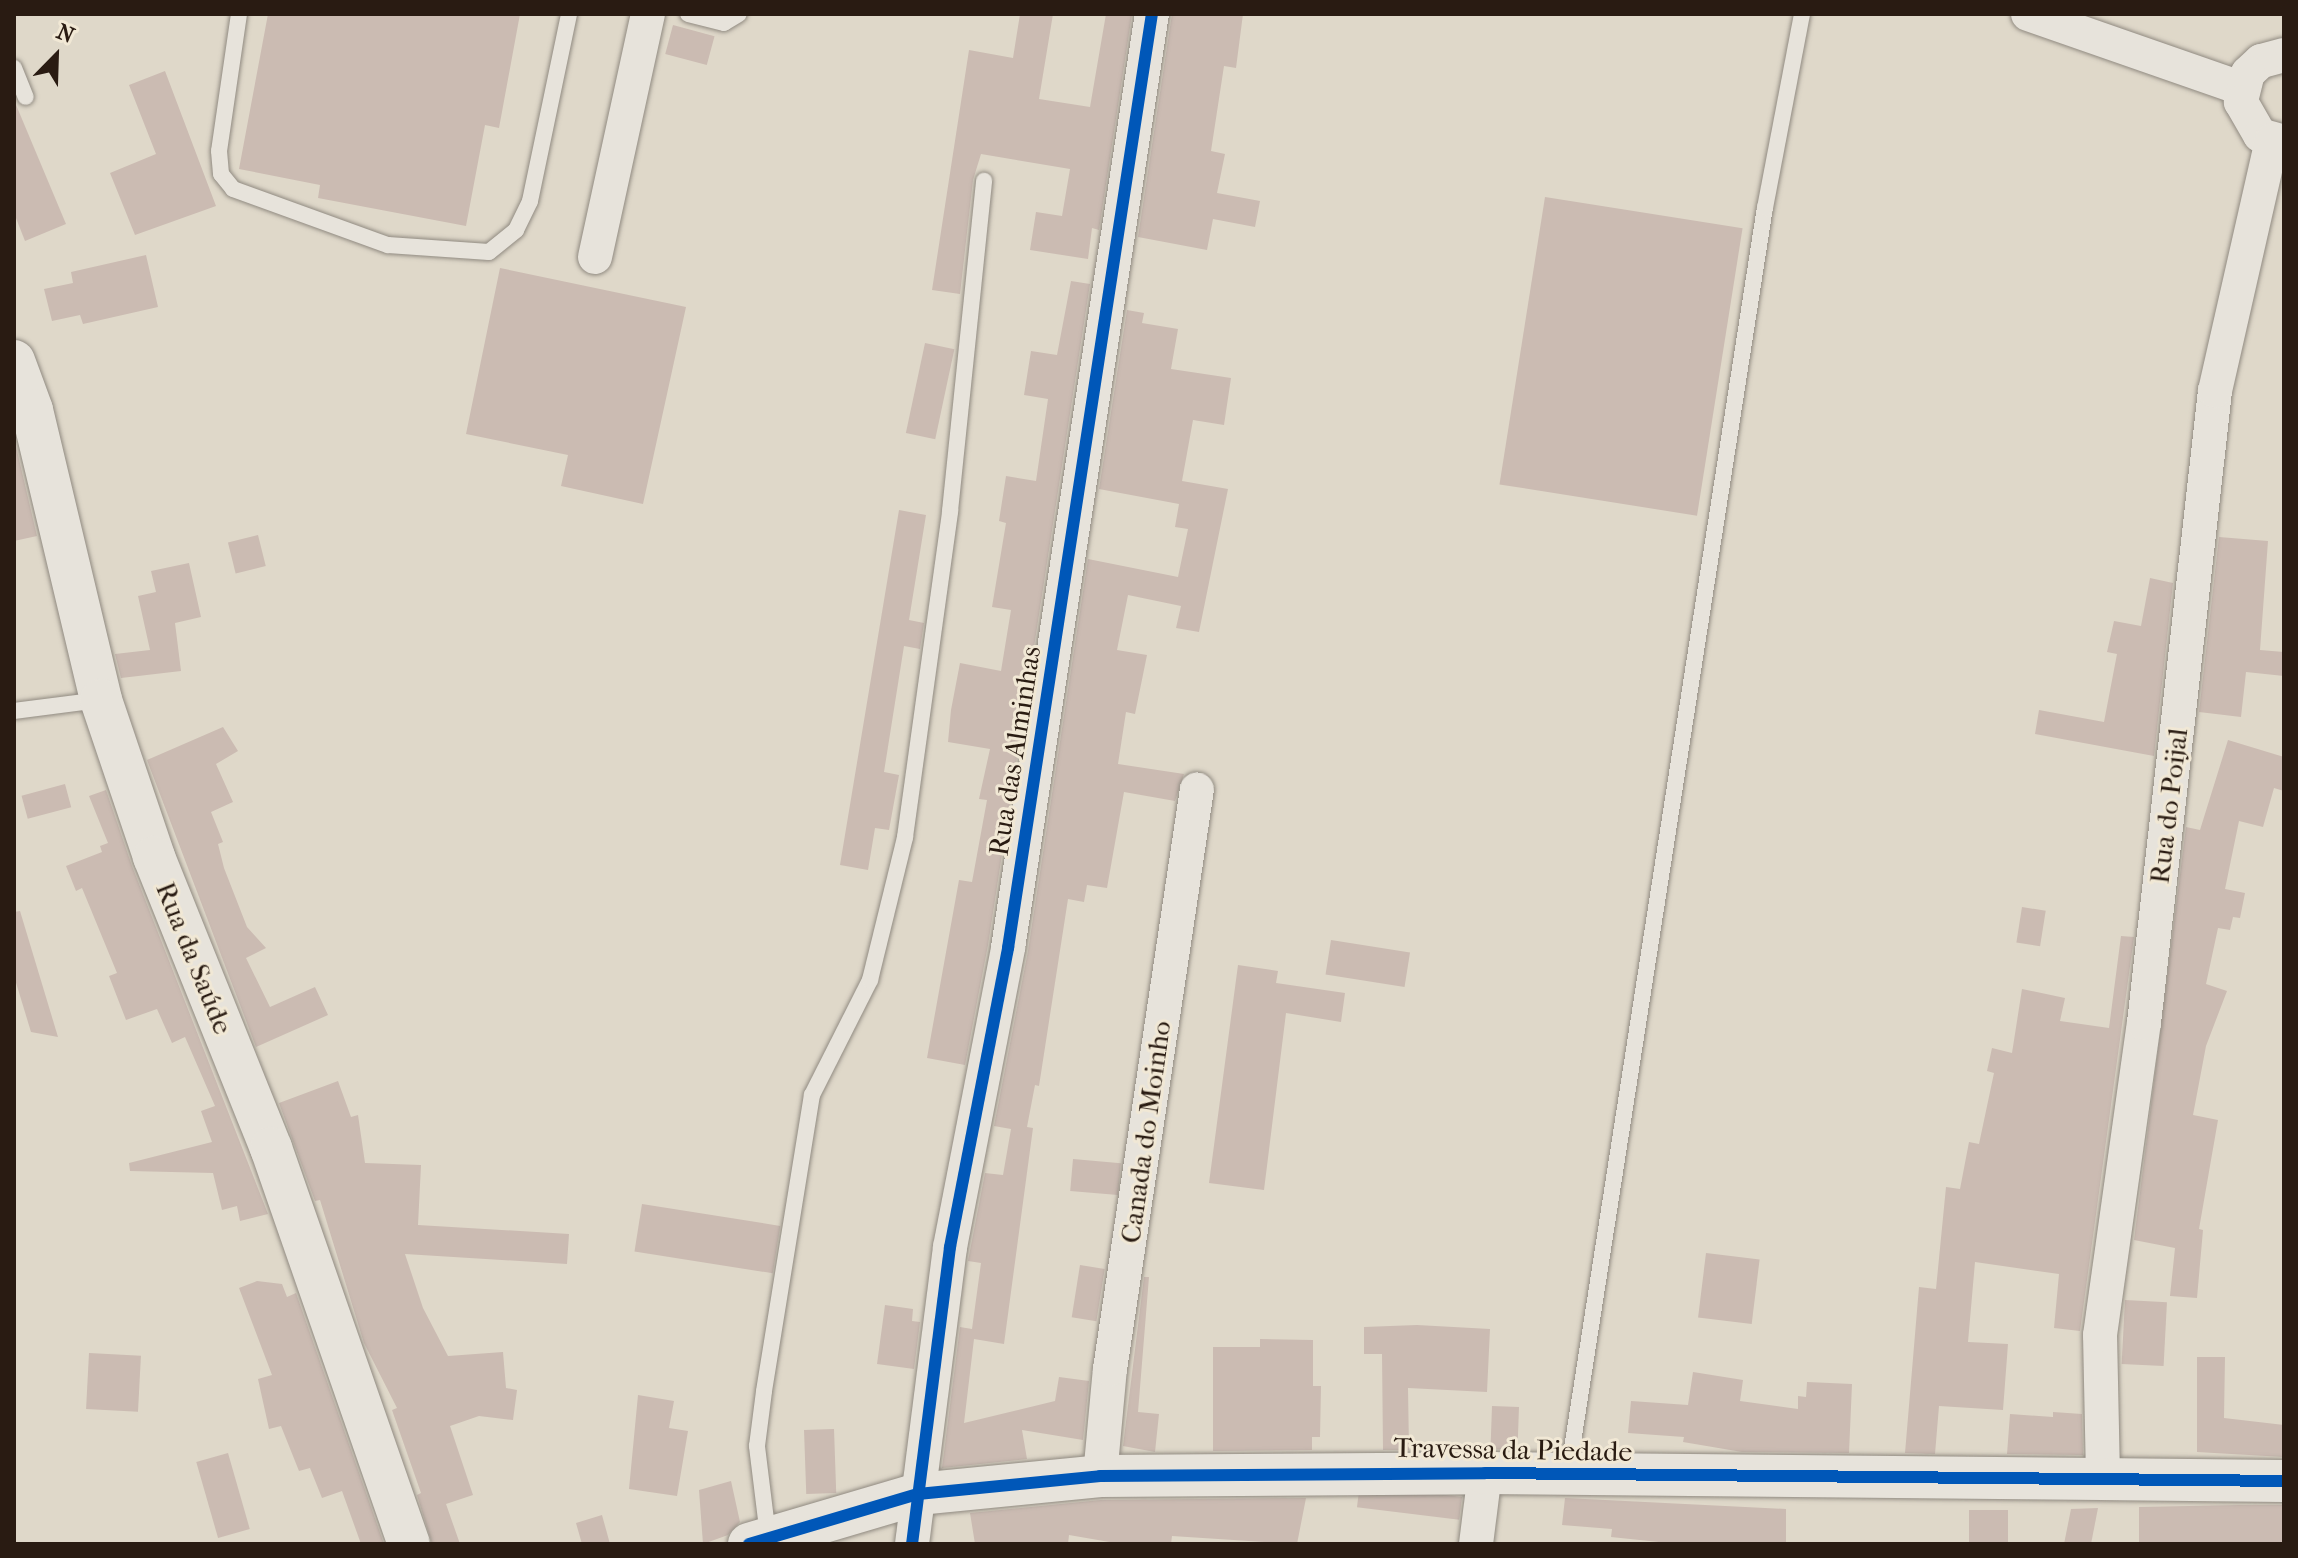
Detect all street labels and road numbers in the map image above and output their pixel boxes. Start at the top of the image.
street label: Rua das Alminhas [982,644,1048,858]
street label: Rua do Poijal [2143,726,2195,886]
street label: Rua da Saúde [148,877,240,1039]
street label: Canada do Moinho [1114,1019,1178,1245]
street label: Travessa da Piedade [1393,1431,1633,1469]

